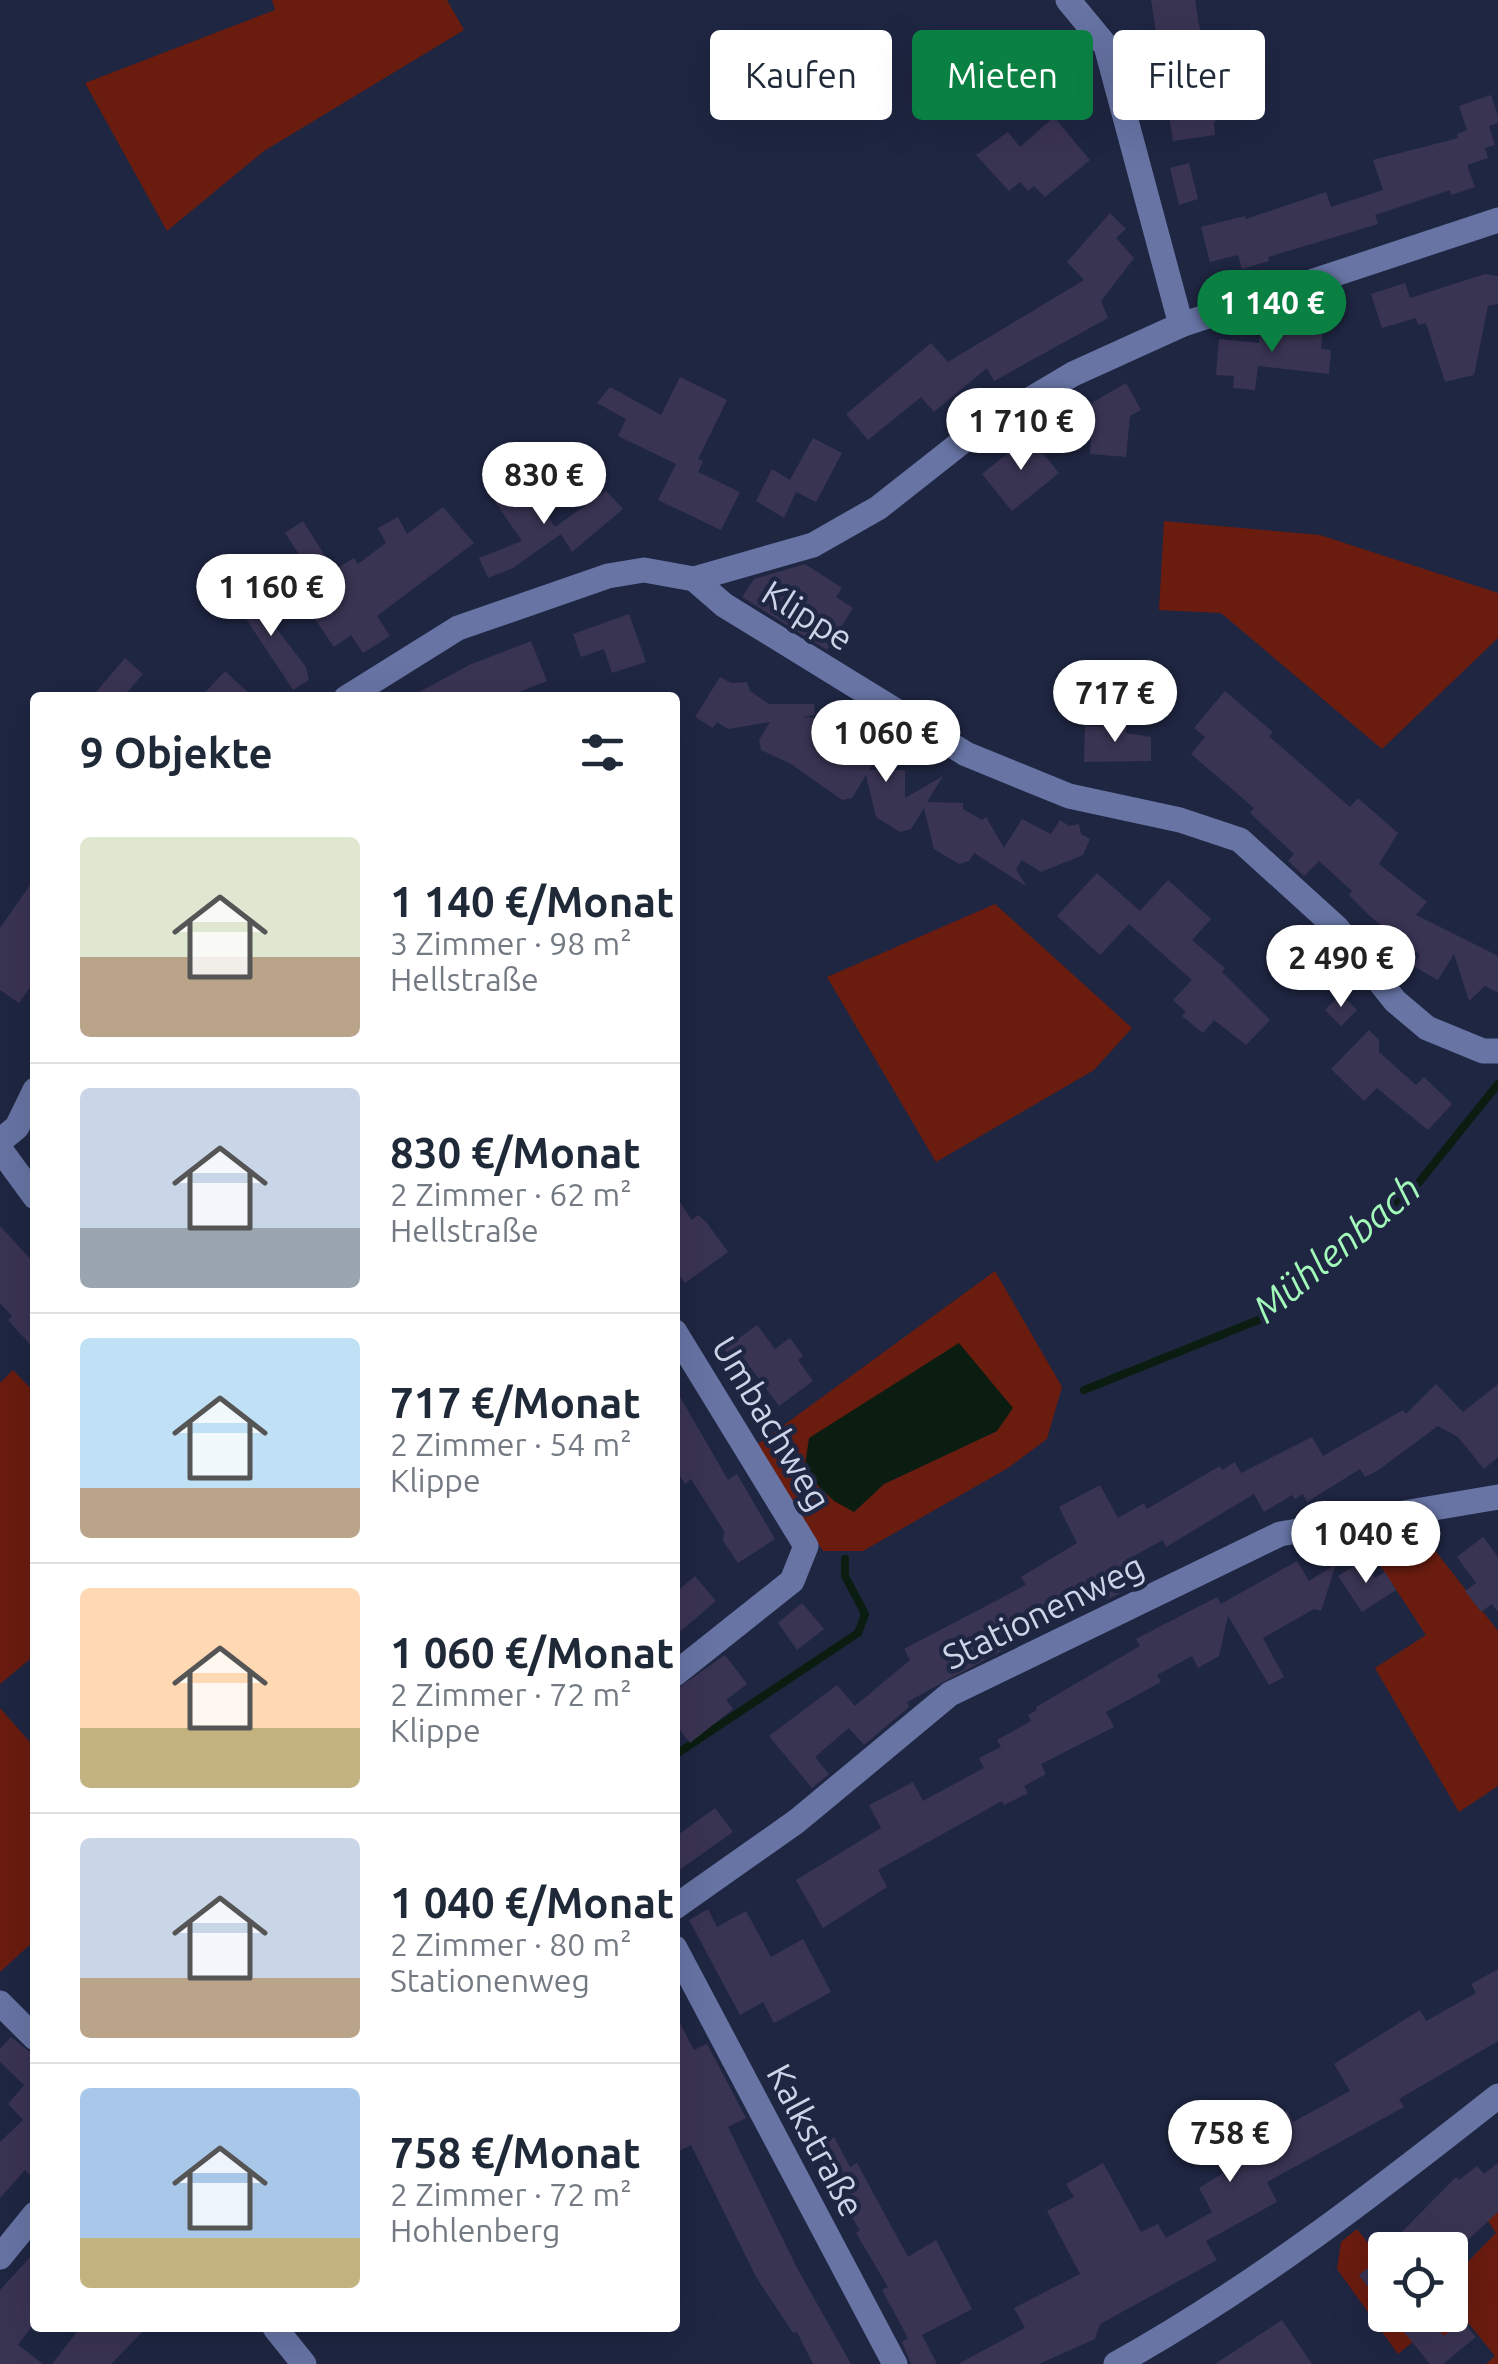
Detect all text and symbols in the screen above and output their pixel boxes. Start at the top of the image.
chip: Kaufen [710,30,892,120]
chip: Mieten [912,30,1093,120]
chip: Filter [1113,30,1265,120]
pin: 1 140 € [1180,270,1364,355]
text: 1 140 € [1219,284,1325,320]
pin: 1 710 € [929,388,1113,473]
text: 1 710 € [968,402,1074,438]
pin: 830 € [474,442,614,527]
text: 830 € [504,456,584,492]
pin: 1 160 € [179,554,363,639]
text: 1 160 € [218,568,324,604]
street label: Klippe [755,572,861,658]
pin: 717 € [1045,660,1185,745]
text: 717 € [1075,674,1155,710]
pin: 1 060 € [794,700,978,785]
text: 1 060 € [833,714,939,750]
icon: filters [575,725,630,780]
text: 9 Objekte [80,729,273,776]
icon: home [160,877,280,997]
text: 1 140 €/Monat [390,878,674,925]
text: 3 Zimmer · 98 m² [390,925,632,961]
pin: 2 490 € [1249,925,1433,1010]
text: 2 490 € [1288,939,1394,975]
text: Hellstraße [390,961,539,997]
icon: home [160,1128,280,1248]
text: 830 €/Monat [390,1129,641,1176]
water label: Mühlenbach [1244,1166,1428,1330]
text: 2 Zimmer · 62 m² [390,1176,632,1212]
text: Hellstraße [390,1212,539,1248]
street label: Umbachweg [705,1329,839,1517]
icon: home [160,1378,280,1498]
text: 717 €/Monat [390,1379,641,1426]
text: 2 Zimmer · 54 m² [390,1426,632,1462]
text: Klippe [390,1462,481,1498]
pin: 1 040 € [1274,1501,1458,1586]
text: 1 040 € [1313,1515,1419,1551]
street label: Stationenweg [936,1545,1150,1677]
icon: home [160,1628,280,1748]
text: 1 060 €/Monat [390,1629,674,1676]
text: 2 Zimmer · 72 m² [390,1676,632,1712]
text: Klippe [390,1712,481,1748]
icon: home [160,1878,280,1998]
text: 1 040 €/Monat [390,1879,674,1926]
text: 2 Zimmer · 80 m² [390,1926,632,1962]
text: Stationenweg [390,1962,590,1998]
street label: Kalkstraße [759,2057,873,2223]
pin: 758 € [1160,2100,1300,2185]
text: 758 € [1190,2114,1270,2150]
icon: home [160,2128,280,2248]
text: 758 €/Monat [390,2129,641,2176]
text: 2 Zimmer · 72 m² [390,2176,632,2212]
text: Hohlenberg [390,2212,561,2248]
map controls [1368,2232,1468,2332]
button: locate [1368,2232,1468,2332]

